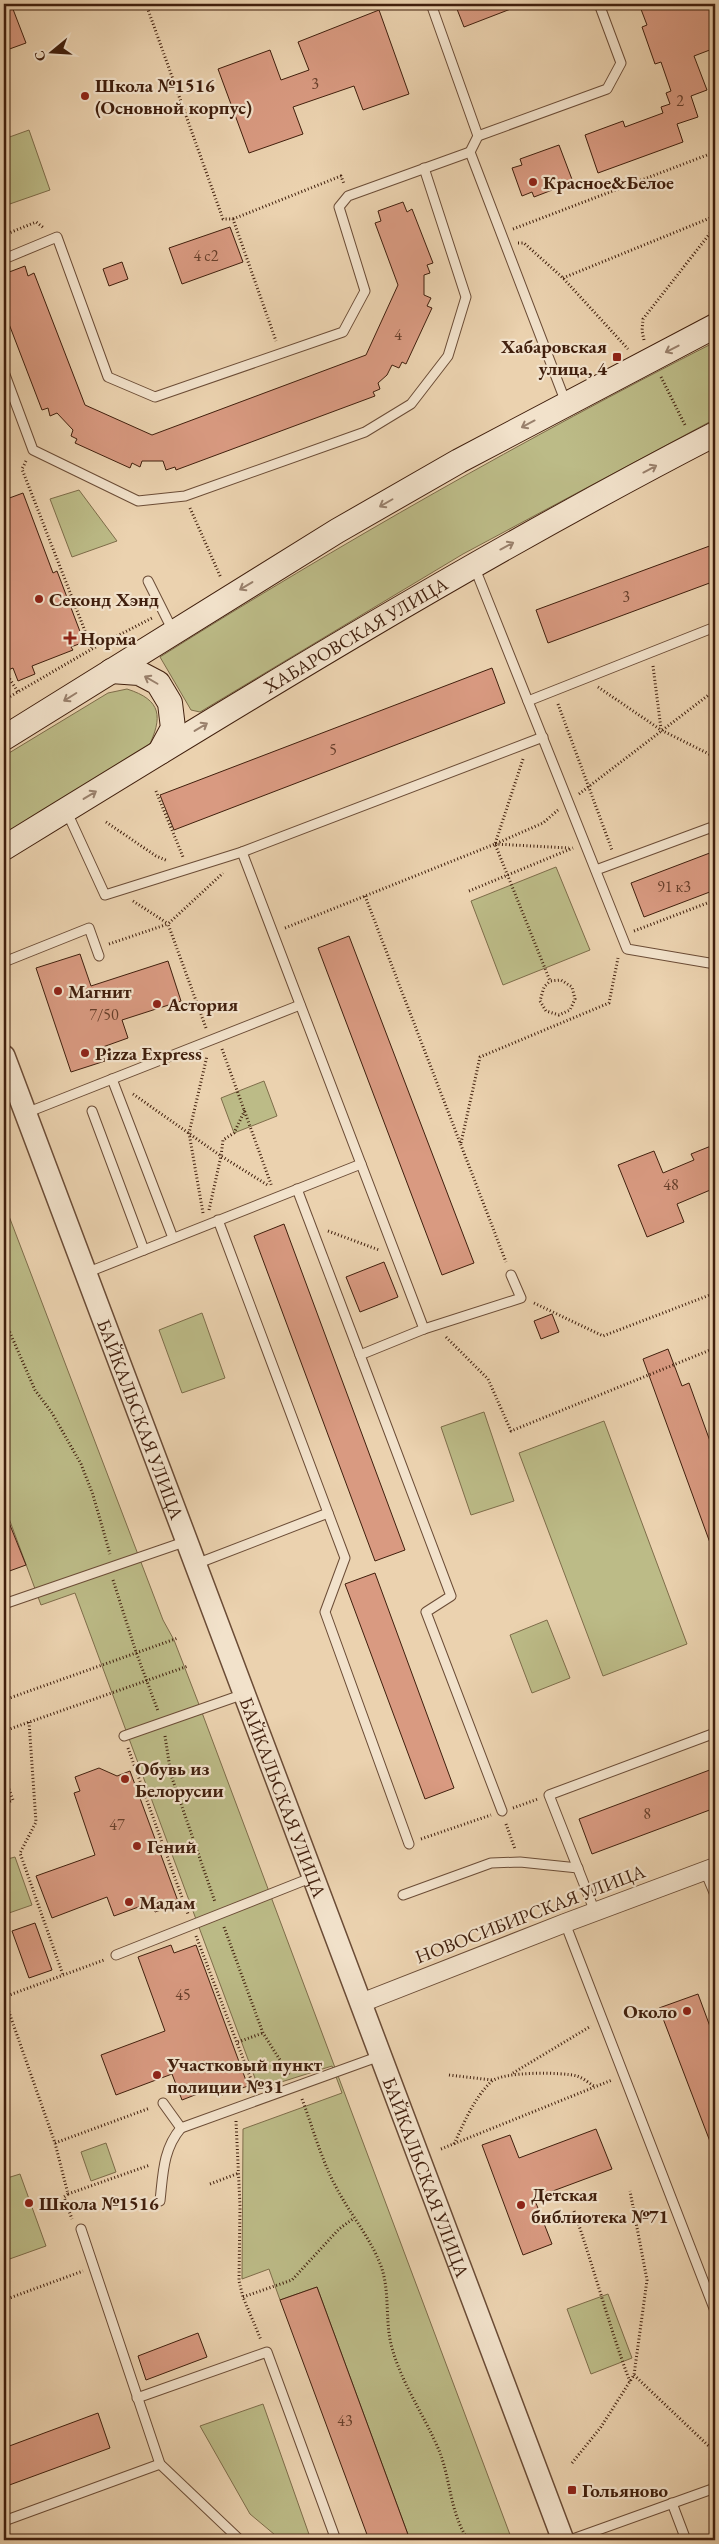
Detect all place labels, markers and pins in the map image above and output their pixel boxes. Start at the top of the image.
place label: Школа №1516 (Основной корпус) [95,73,252,120]
marker: Школа №1516 (Основной корпус) [79,90,91,102]
place label: Красное&Белое [543,170,674,195]
marker: Красное&Белое [527,176,539,188]
place label: Хабаровская улица, 4 [500,334,608,381]
marker: Хабаровская улица, 4 [611,351,623,363]
place label: Секонд Хэнд [49,587,159,612]
marker: Секонд Хэнд [33,593,45,605]
place label: Норма [80,626,137,651]
marker: Норма [64,632,76,644]
place label: Магнит [68,979,132,1004]
marker: Магнит [52,985,64,997]
place label: Астория [166,992,238,1017]
marker: Астория [151,998,163,1010]
place label: Pizza Express [95,1041,202,1066]
marker: Pizza Express [79,1047,91,1059]
place label: Обувь из Белорусии [135,1756,224,1803]
marker: Обувь из Белорусии [119,1773,131,1785]
place label: Гений [147,1834,197,1859]
marker: Гений [131,1840,143,1852]
place label: Мадам [139,1890,196,1915]
marker: Мадам [123,1896,135,1908]
place label: Около [623,1999,677,2024]
marker: Около [681,2005,693,2017]
place label: Участковый пункт полиции №31 [166,2052,322,2099]
marker: Участковый пункт полиции №31 [151,2069,163,2081]
place label: Детская библиотека №71 [531,2182,669,2229]
place label: Школа №1516 [39,2191,159,2216]
marker: Школа №1516 [23,2197,35,2209]
marker: Детская библиотека №71 [515,2199,527,2211]
place label: Гольяново [582,2478,669,2503]
marker: Гольяново [566,2484,578,2496]

